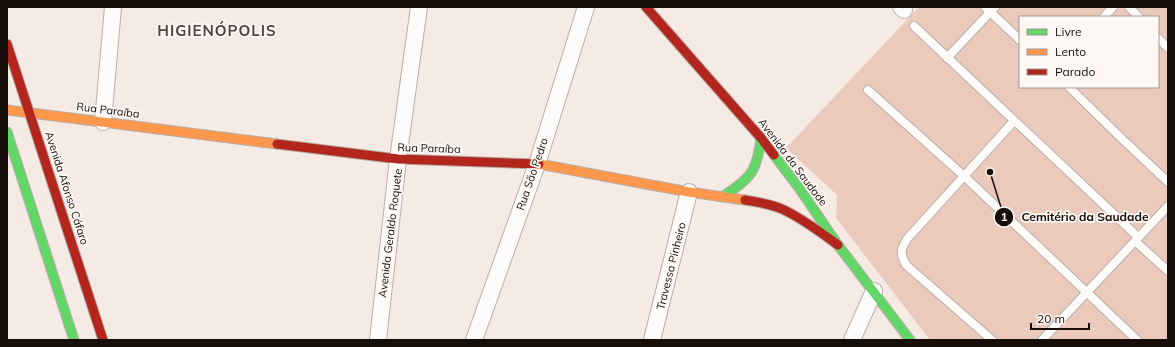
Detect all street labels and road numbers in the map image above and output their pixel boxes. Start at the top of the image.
street label: Rua Paraíba [76,99,140,121]
street label: Avenida da Saudade [755,115,831,209]
street label: Avenida Afonso Cáfaro [42,130,92,246]
street label: Rua São Pedro [513,136,551,212]
street label: Rua Paraíba [397,140,461,156]
street label: Avenida Geraldo Roquete [375,168,405,298]
street label: Travessa Pinheiro [653,221,689,311]

